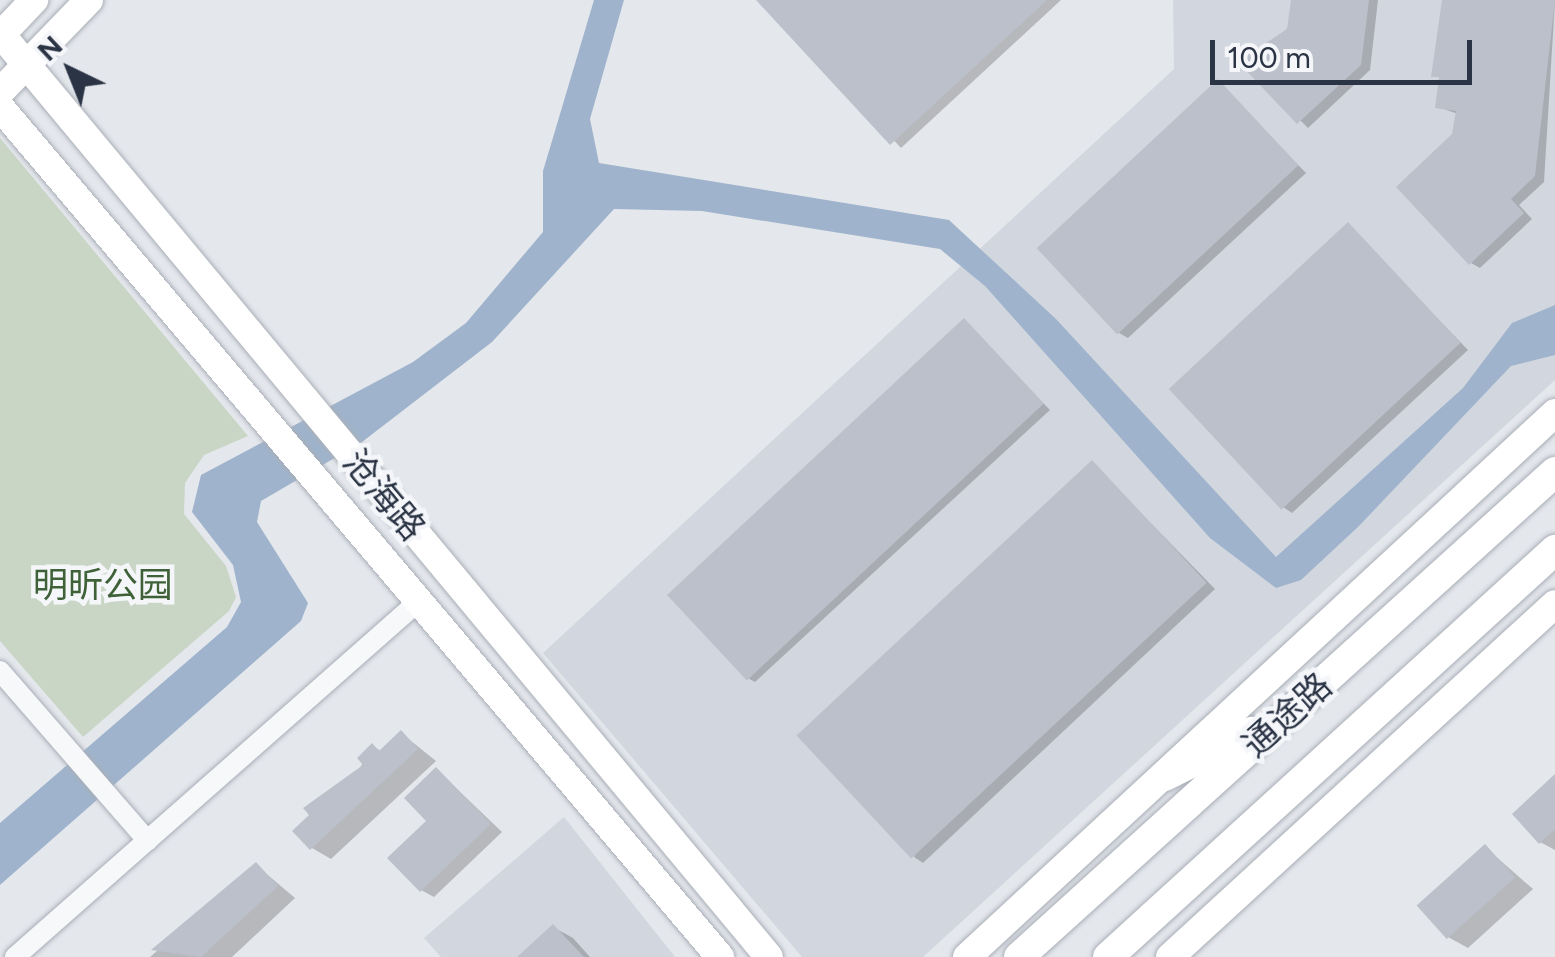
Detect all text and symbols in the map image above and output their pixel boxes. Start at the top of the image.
north arrow [20,20,120,120]
scale bar [1215,20,1478,82]
text: N [30,28,69,68]
text: 100 m [1227,39,1311,76]
street label: 沧海路 [334,441,434,549]
park label: 明昕公园 [33,564,173,606]
street label: 通途路 [1234,664,1340,766]

